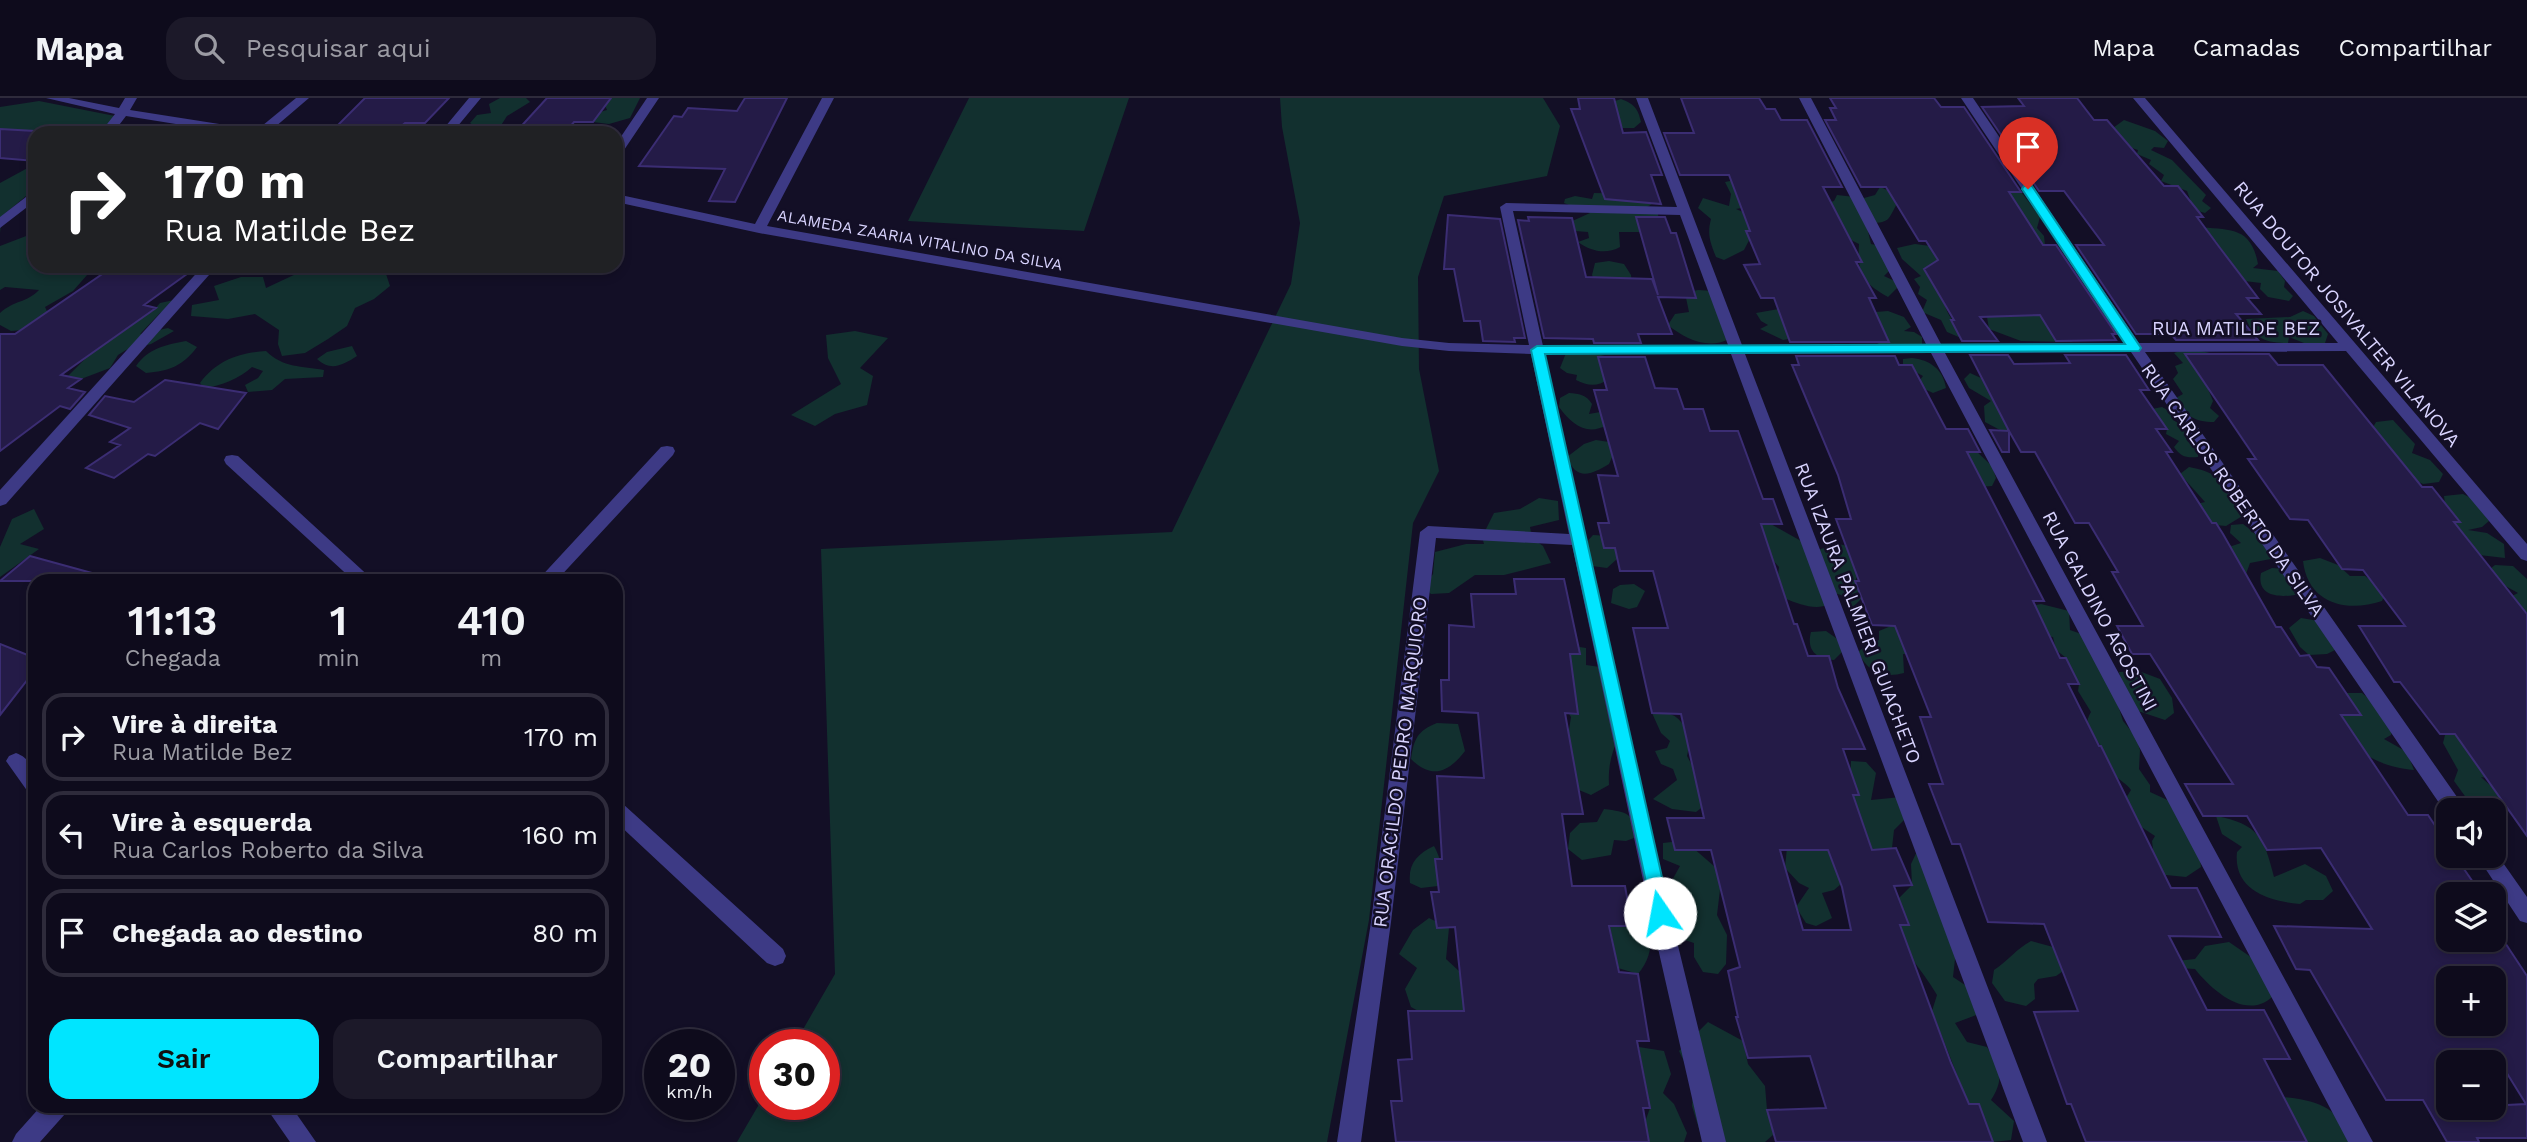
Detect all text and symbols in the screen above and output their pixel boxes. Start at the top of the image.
search box [166,17,656,80]
text: Mapa [35,29,124,68]
icon: search [190,29,228,67]
text: Pesquisar aqui [246,33,431,63]
text: Mapa [2092,34,2155,62]
text: Camadas [2193,34,2301,62]
text: Compartilhar [2339,34,2492,62]
pin [1998,117,2058,189]
icon: arrive [2009,128,2047,166]
text: 170 m [164,152,305,210]
icon: right [49,154,140,245]
street label: RUA DOUTOR JOSIVALTER VILANOVA [2229,176,2465,452]
street label: ALAMEDA ZAARIA VITALINO DA SILVA [776,206,1065,275]
text: Rua Matilde Bez [164,211,415,249]
street label: RUA MATILDE BEZ [2152,317,2320,340]
street label: RUA CARLOS ROBERTO DA SILVA [2137,359,2330,621]
street label: RUA IZAURA PALMIERI GUIACHETO [1790,459,1926,767]
street label: RUA GALDINO AGOSTINI [2037,507,2163,715]
street label: RUA ORACILDO PEDRO MARQUIORO [1368,595,1432,929]
text: 11:13 [128,596,218,645]
text: 1 [330,596,347,645]
text: 410 [456,596,526,645]
text: Chegada [125,645,221,672]
text: min [317,645,360,672]
text: m [480,645,502,672]
text: Vire à direita [112,709,277,739]
icon: right [53,718,91,756]
text: 170 m [524,722,598,752]
text: Rua Matilde Bez [112,739,293,766]
map controls [2436,798,2506,1120]
button: sound [2436,798,2506,868]
text: Vire à esquerda [112,807,312,837]
icon: left [53,816,91,854]
text: 160 m [522,820,598,850]
text: Rua Carlos Roberto da Silva [112,837,424,864]
position arrow [1623,876,1697,950]
button: layers [2436,882,2506,952]
icon: arrive [53,914,91,952]
text: Chegada ao destino [112,918,363,948]
text: 80 m [532,918,598,948]
button: + [2436,966,2506,1036]
button: Sair [49,1019,319,1099]
button: Compartilhar [333,1019,602,1099]
speed limit sign: 30 [749,1029,840,1120]
text: 20 [668,1044,711,1086]
button: − [2436,1050,2506,1120]
text: km/h [666,1081,713,1102]

